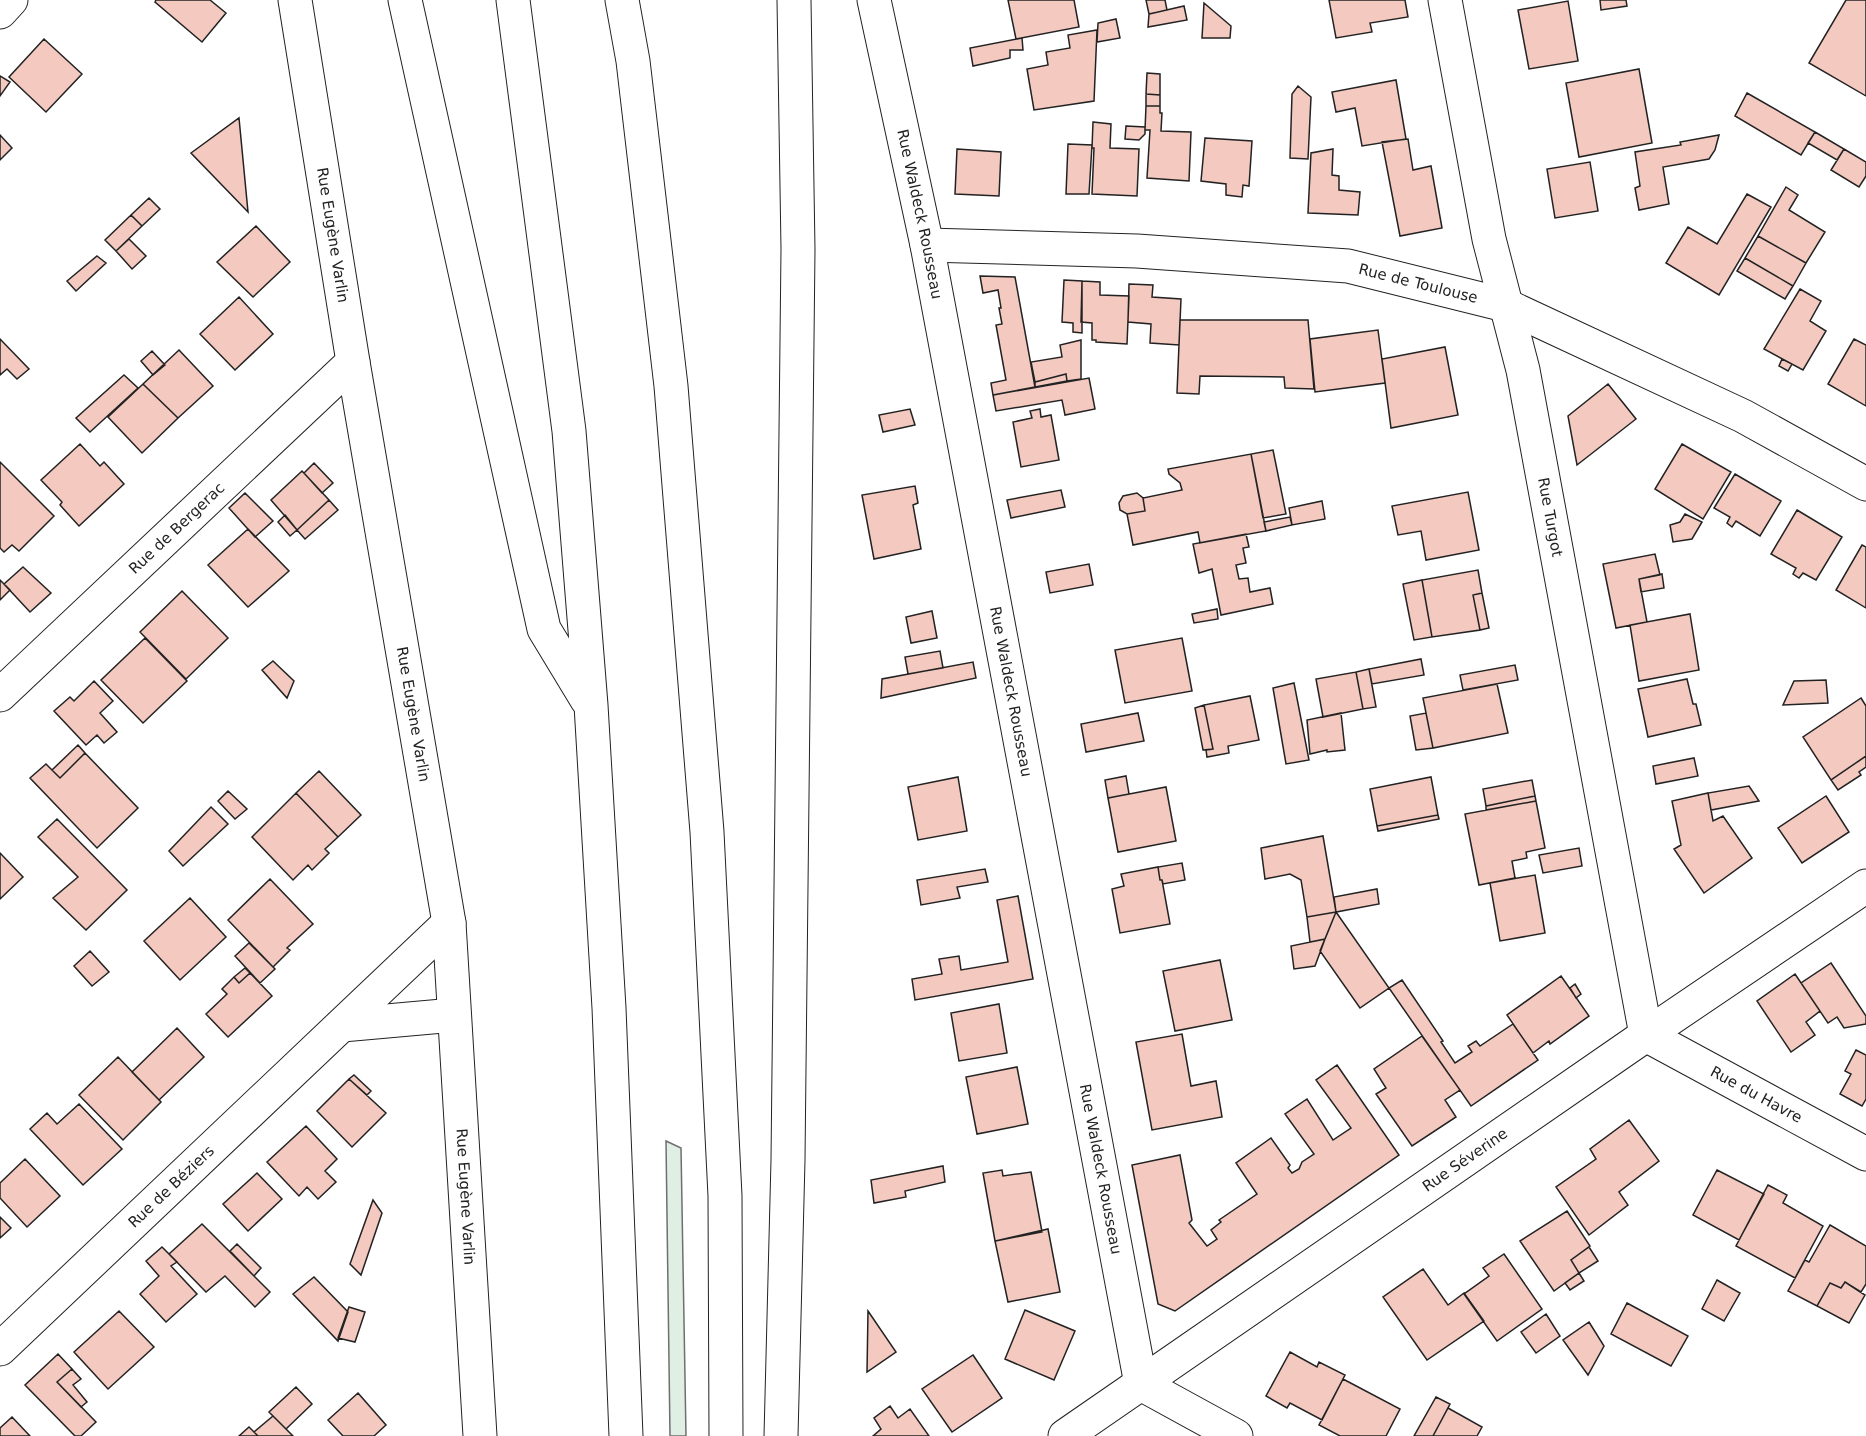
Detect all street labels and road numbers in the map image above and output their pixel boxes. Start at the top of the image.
street label: Rue Waldeck Rousseau [893,128,946,301]
street label: Rue Eugène Varlin [313,166,352,304]
street label: Rue de Toulouse [1357,260,1480,307]
street label: Rue Turgot [1534,476,1566,558]
street label: Rue de Bergerac [125,479,228,578]
street label: Rue Waldeck Rousseau [986,605,1036,778]
street label: Rue Eugène Varlin [393,645,434,783]
street label: Rue du Havre [1707,1063,1805,1127]
street label: Rue Waldeck Rousseau [1076,1082,1125,1256]
street label: Rue Séverine [1419,1124,1511,1196]
street label: Rue Eugène Varlin [452,1128,479,1266]
street label: Rue de Béziers [125,1141,218,1232]

